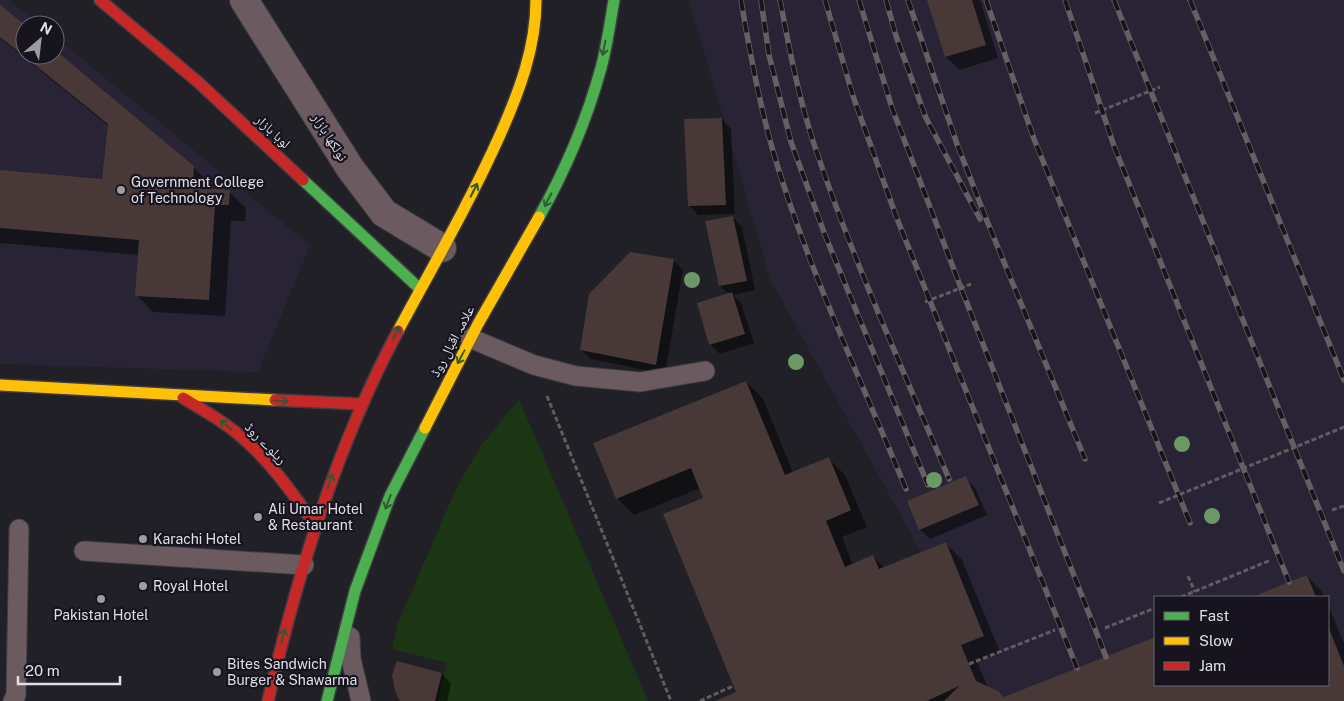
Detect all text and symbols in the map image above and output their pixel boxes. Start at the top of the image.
north arrow [15,15,65,65]
text: N [38,19,55,38]
one-way arrow [599,39,609,55]
street label: نولکھا بازار [308,109,351,165]
street label: لوہا بازار [251,110,294,152]
place label: Government College of Technology [131,174,264,206]
one-way arrow [470,183,479,198]
marker: Government College of Technology [115,184,127,196]
one-way arrow [543,192,553,207]
street label: علامہ اقبال روڈ [427,303,478,380]
one-way arrow [392,326,402,341]
one-way arrow [456,349,465,364]
one-way arrow [273,396,289,405]
one-way arrow [220,419,233,430]
street label: ریلوے روڈ [241,419,290,468]
one-way arrow [326,474,335,489]
one-way arrow [383,494,392,509]
place label: Ali Umar Hotel & Restaurant [268,501,363,533]
marker: Ali Umar Hotel & Restaurant [252,511,264,523]
place label: Karachi Hotel [153,531,241,547]
marker: Karachi Hotel [137,533,149,545]
place label: Royal Hotel [153,578,228,594]
marker: Royal Hotel [137,580,149,592]
marker: Pakistan Hotel [95,593,107,605]
legend [1154,596,1329,686]
place label: Pakistan Hotel [53,607,149,623]
text: Fast [1199,607,1229,624]
one-way arrow [279,629,288,645]
text: Slow [1199,632,1234,649]
scale bar [18,654,120,686]
place label: Bites Sandwich Burger & Shawarma [227,656,357,688]
text: Jam [1199,657,1226,674]
text: 20 m [25,662,60,679]
marker: Bites Sandwich Burger & Shawarma [211,666,223,678]

